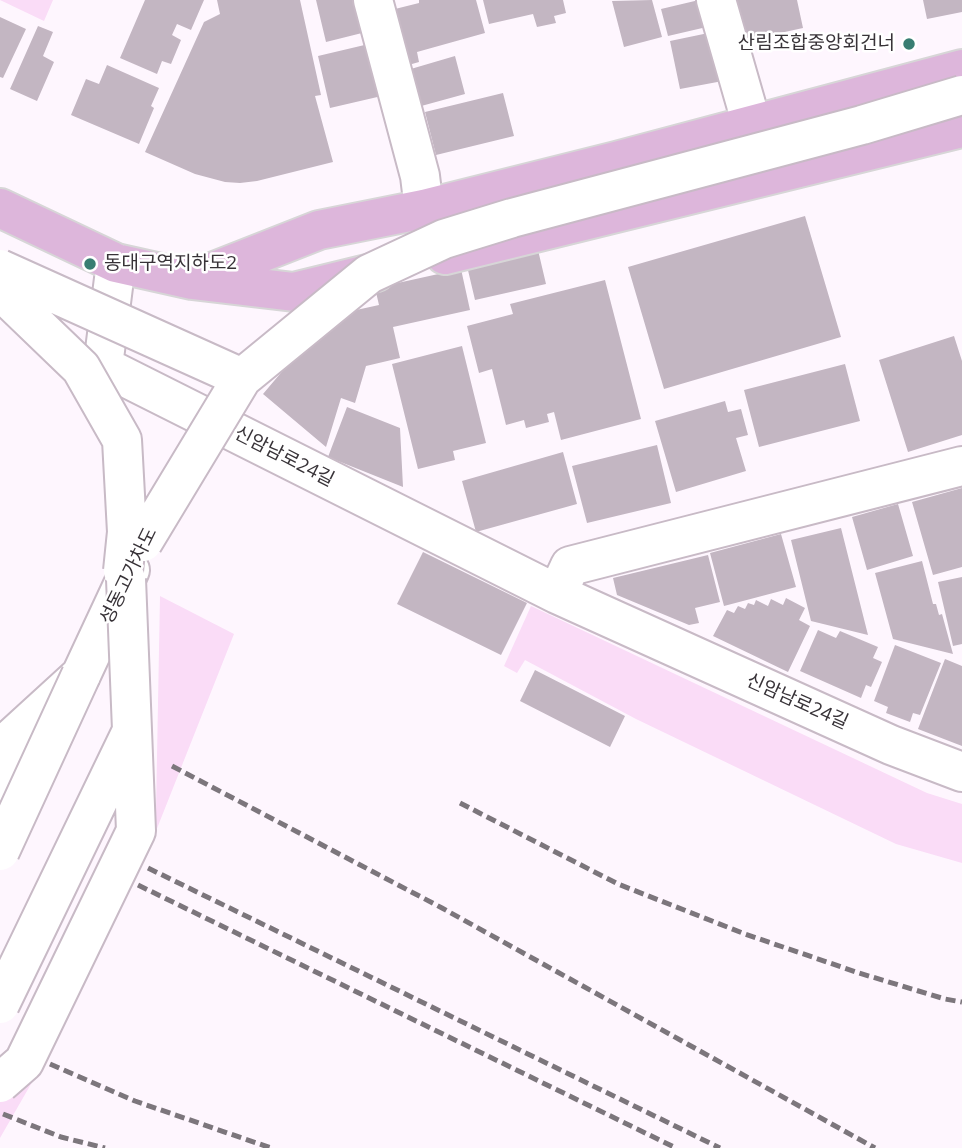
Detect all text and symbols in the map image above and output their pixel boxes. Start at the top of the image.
place label: 산림조합중앙회건너 [738,33,895,55]
marker: 산림조합중앙회건너 [901,36,917,52]
place label: 동대구역지하도2 [104,253,237,275]
marker: 동대구역지하도2 [82,256,98,272]
street label: 신암남로24길 [230,422,338,492]
street label: 성동고가차도 [96,524,162,628]
street label: 신암남로24길 [743,669,851,735]

